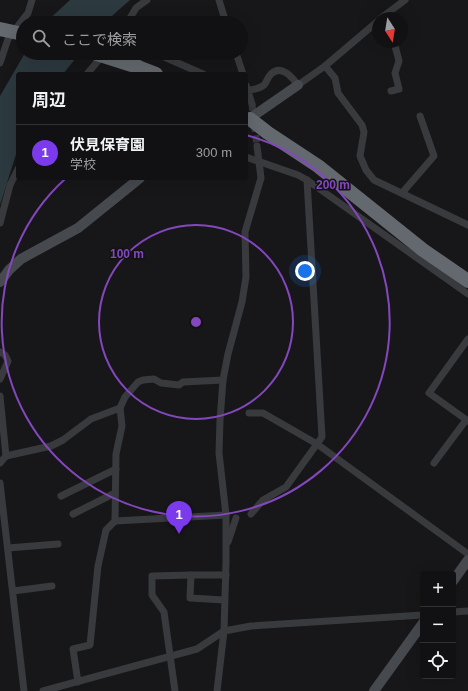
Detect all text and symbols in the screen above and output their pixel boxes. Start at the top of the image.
north arrow [372,12,408,48]
search box [16,16,248,60]
icon: search [30,27,52,49]
text: ここで検索 [62,31,137,48]
text: 周辺 [32,91,66,110]
text: 伏見保育園 [70,136,145,153]
text: 1 [41,145,49,160]
text: 300 m [196,145,232,160]
text: 学校 [70,157,96,172]
text: 200 m [316,178,350,192]
text: 100 m [110,247,144,261]
your location [295,261,315,281]
centre of rings [189,315,203,329]
pin: 1 [166,501,192,534]
map controls [420,571,456,679]
button: + [420,571,456,607]
button: − [420,607,456,643]
button: locate [420,643,456,679]

